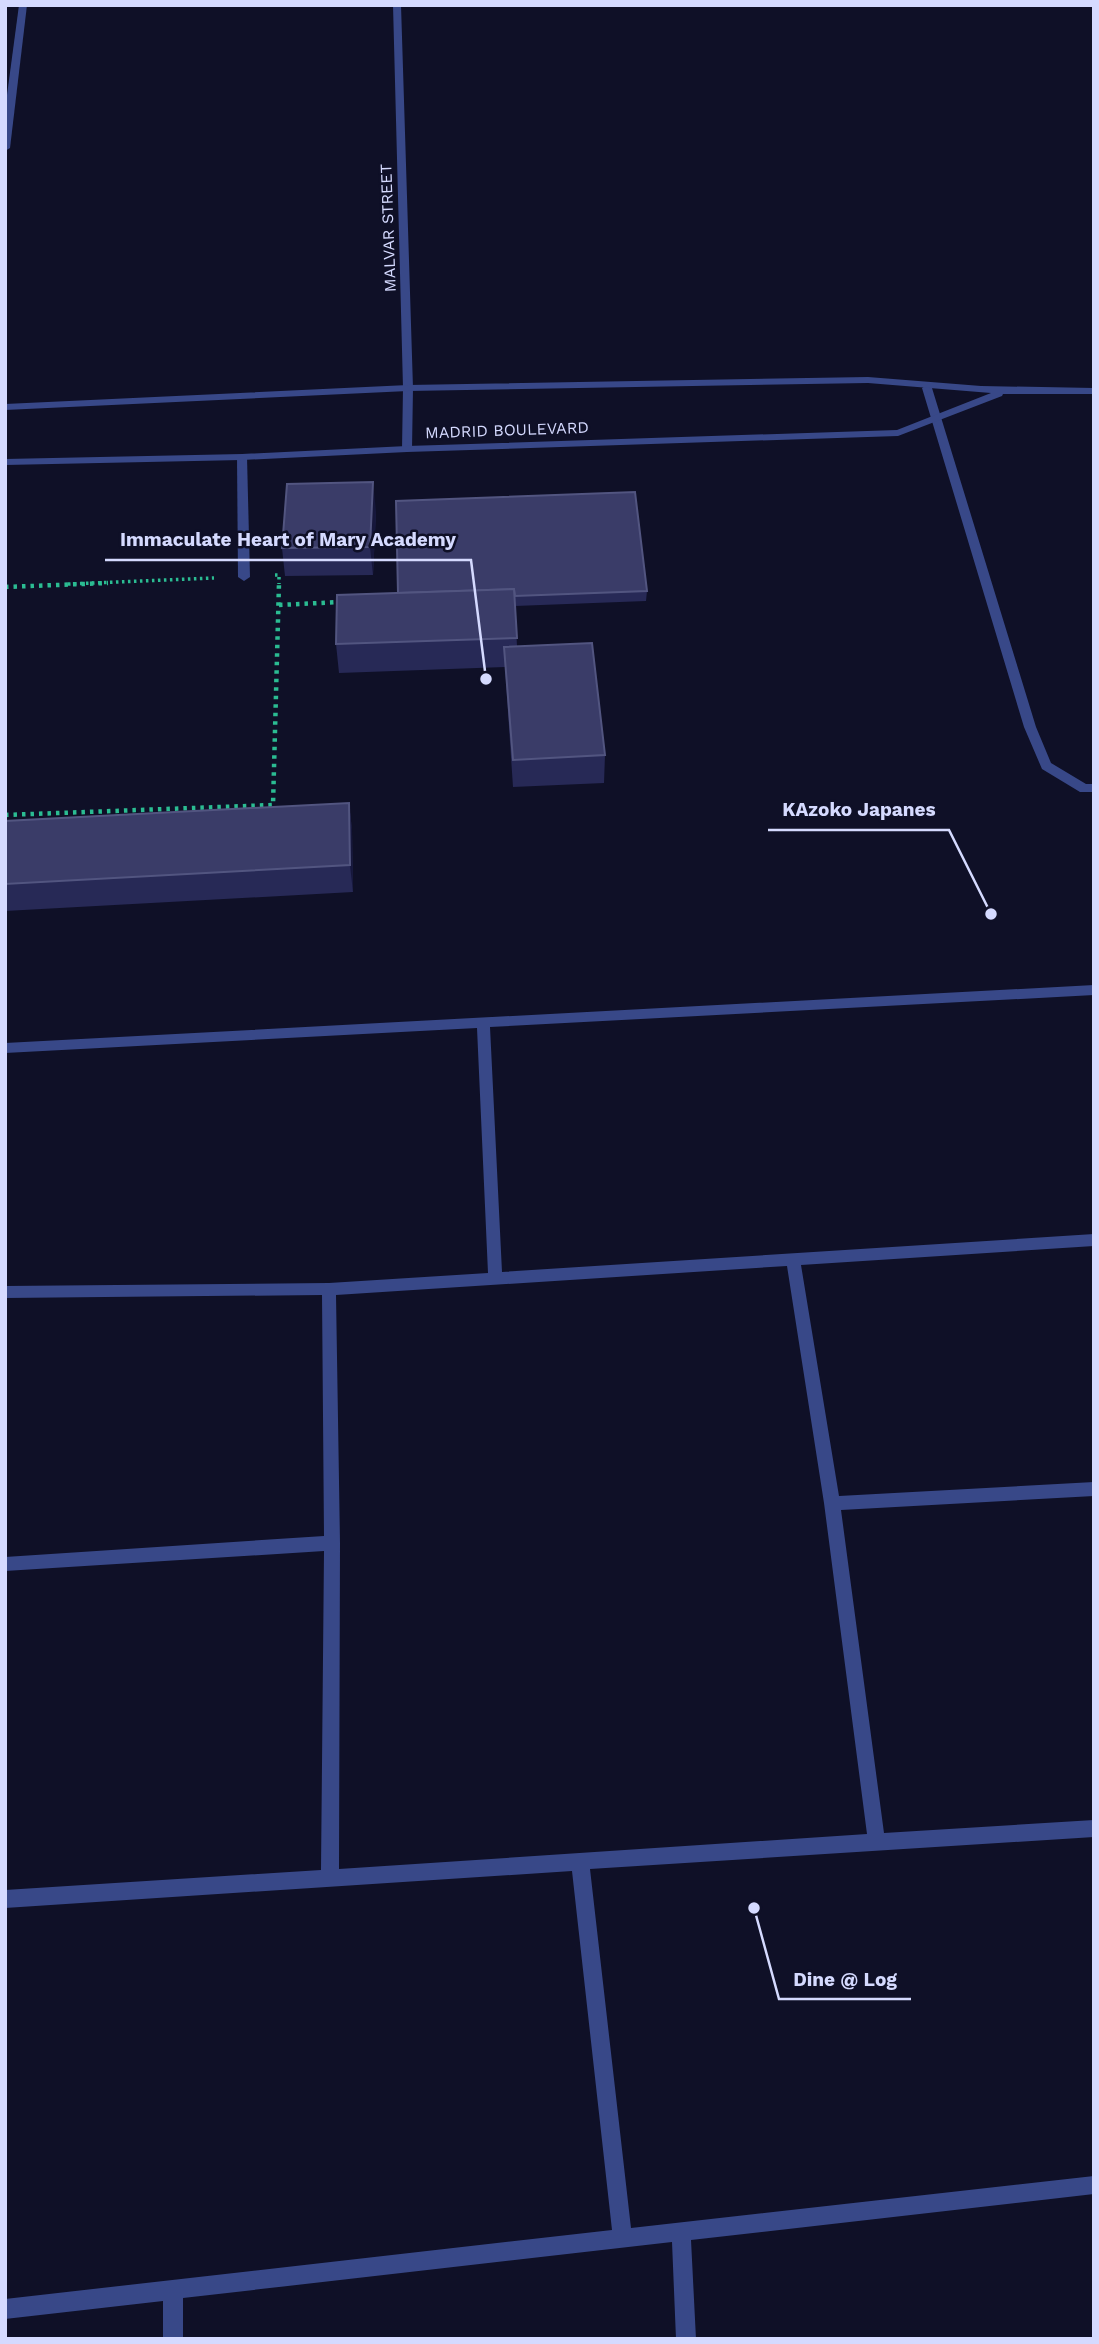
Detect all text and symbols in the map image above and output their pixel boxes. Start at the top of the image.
street label: MALVAR STREET [376,163,400,292]
street label: MADRID BOULEVARD [425,418,589,442]
callout: Immaculate Heart of Mary Academy [105,520,471,560]
text: Immaculate Heart of Mary Academy [120,528,456,551]
callout: KAzoko Japanes [768,790,949,830]
text: KAzoko Japanes [782,798,936,821]
callout: Dine @ Log [779,1959,911,1999]
text: Dine @ Log [793,1968,897,1991]

